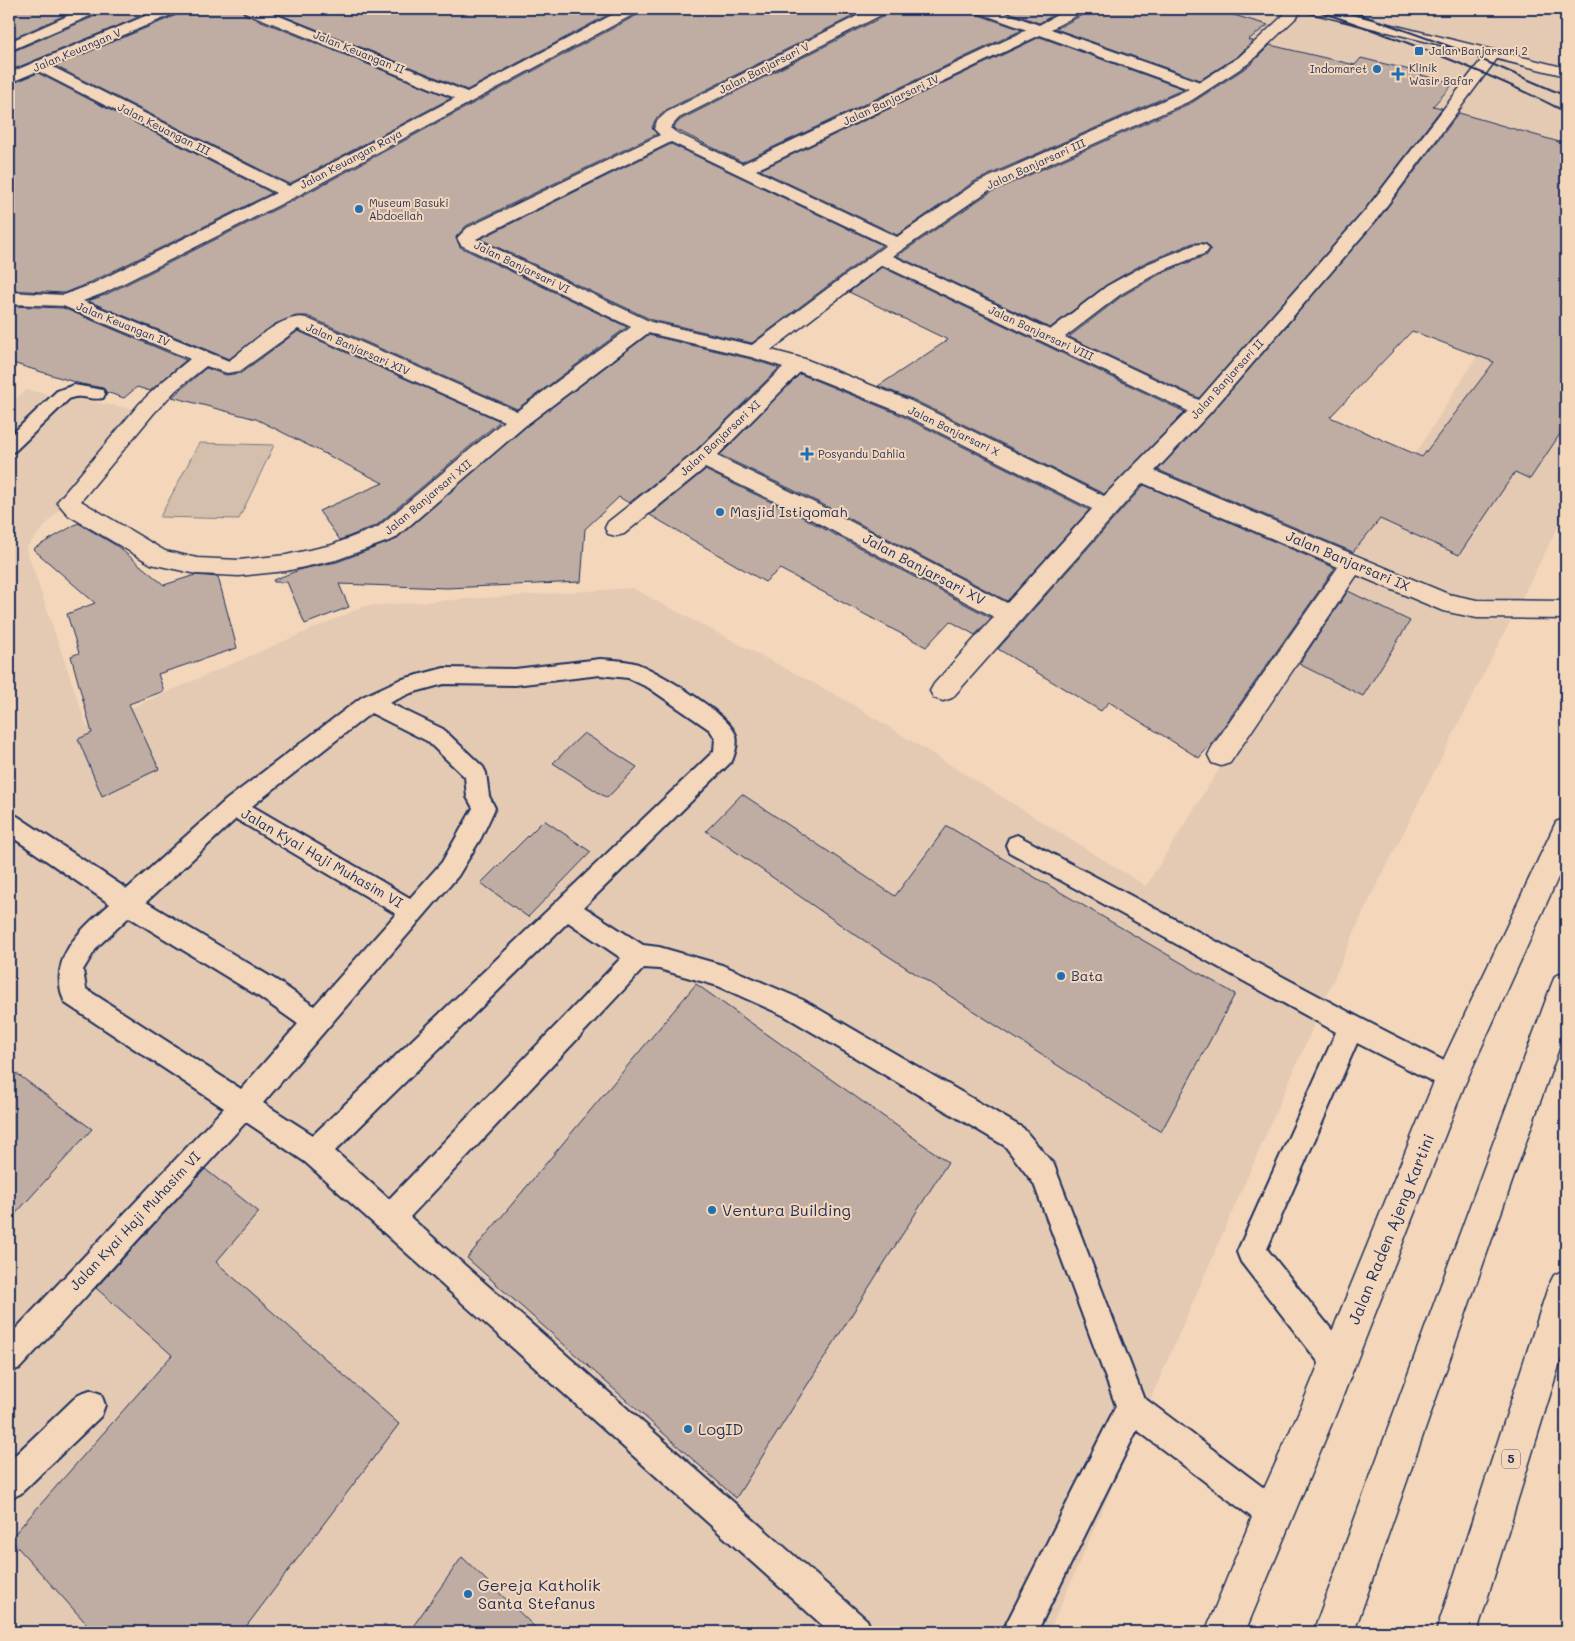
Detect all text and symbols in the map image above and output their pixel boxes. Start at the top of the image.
street label: Jalan Keuangan V [30,24,123,75]
street label: Jalan Keuangan II [311,26,407,77]
street label: Jalan Banjarsari V [716,38,812,97]
place label: Jalan Banjarsari 2 [1429,43,1528,58]
marker: Jalan Banjarsari 2 [1413,45,1425,57]
place label: Klinik Wasir Bafar [1409,60,1474,88]
place label: Indomaret [1310,61,1367,76]
marker: Indomaret [1371,63,1383,75]
marker: Klinik Wasir Bafar [1391,67,1405,81]
street label: Jalan Banjarsari IV [840,71,941,128]
street label: Jalan Keuangan III [115,99,213,158]
street label: Jalan Keuangan Raya [297,125,405,192]
street label: Jalan Banjarsari III [984,135,1088,192]
place label: Museum Basuki Abdoellah [369,195,449,223]
marker: Museum Basuki Abdoellah [353,203,365,215]
street label: Jalan Banjarsari VI [472,237,573,296]
street label: Jalan Keuangan IV [74,298,172,349]
street label: Jalan Banjarsari VIII [986,302,1096,364]
street label: Jalan Banjarsari XIV [304,319,412,378]
street label: Jalan Banjarsari II [1187,336,1267,422]
street label: Jalan Banjarsari XI [676,396,763,479]
street label: Jalan Banjarsari X [906,402,1002,459]
place label: Posyandu Dahlia [818,446,906,461]
marker: Posyandu Dahlia [800,447,814,461]
street label: Jalan Banjarsari XII [381,456,475,538]
place label: Masjid Istiqomah [730,502,848,521]
marker: Masjid Istiqomah [714,506,726,518]
street label: Jalan Banjarsari IX [1283,526,1413,595]
street label: Jalan Banjarsari XV [860,528,989,609]
street label: Jalan Kyai Haji Muhasim VI [238,803,407,912]
place label: Bata [1071,966,1103,985]
marker: Bata [1055,970,1067,982]
street label: Jalan Raden Ajeng Kartini [1343,1130,1438,1327]
street label: Jalan Kyai Haji Muhasim VI [65,1147,204,1294]
place label: Ventura Building [722,1199,851,1220]
marker: Ventura Building [706,1204,718,1216]
place label: LogID [698,1418,743,1439]
marker: LogID [682,1423,694,1435]
road number: 5 [1502,1450,1520,1468]
place label: Gereja Katholik Santa Stefanus [478,1574,601,1613]
marker: Gereja Katholik Santa Stefanus [462,1588,474,1600]

